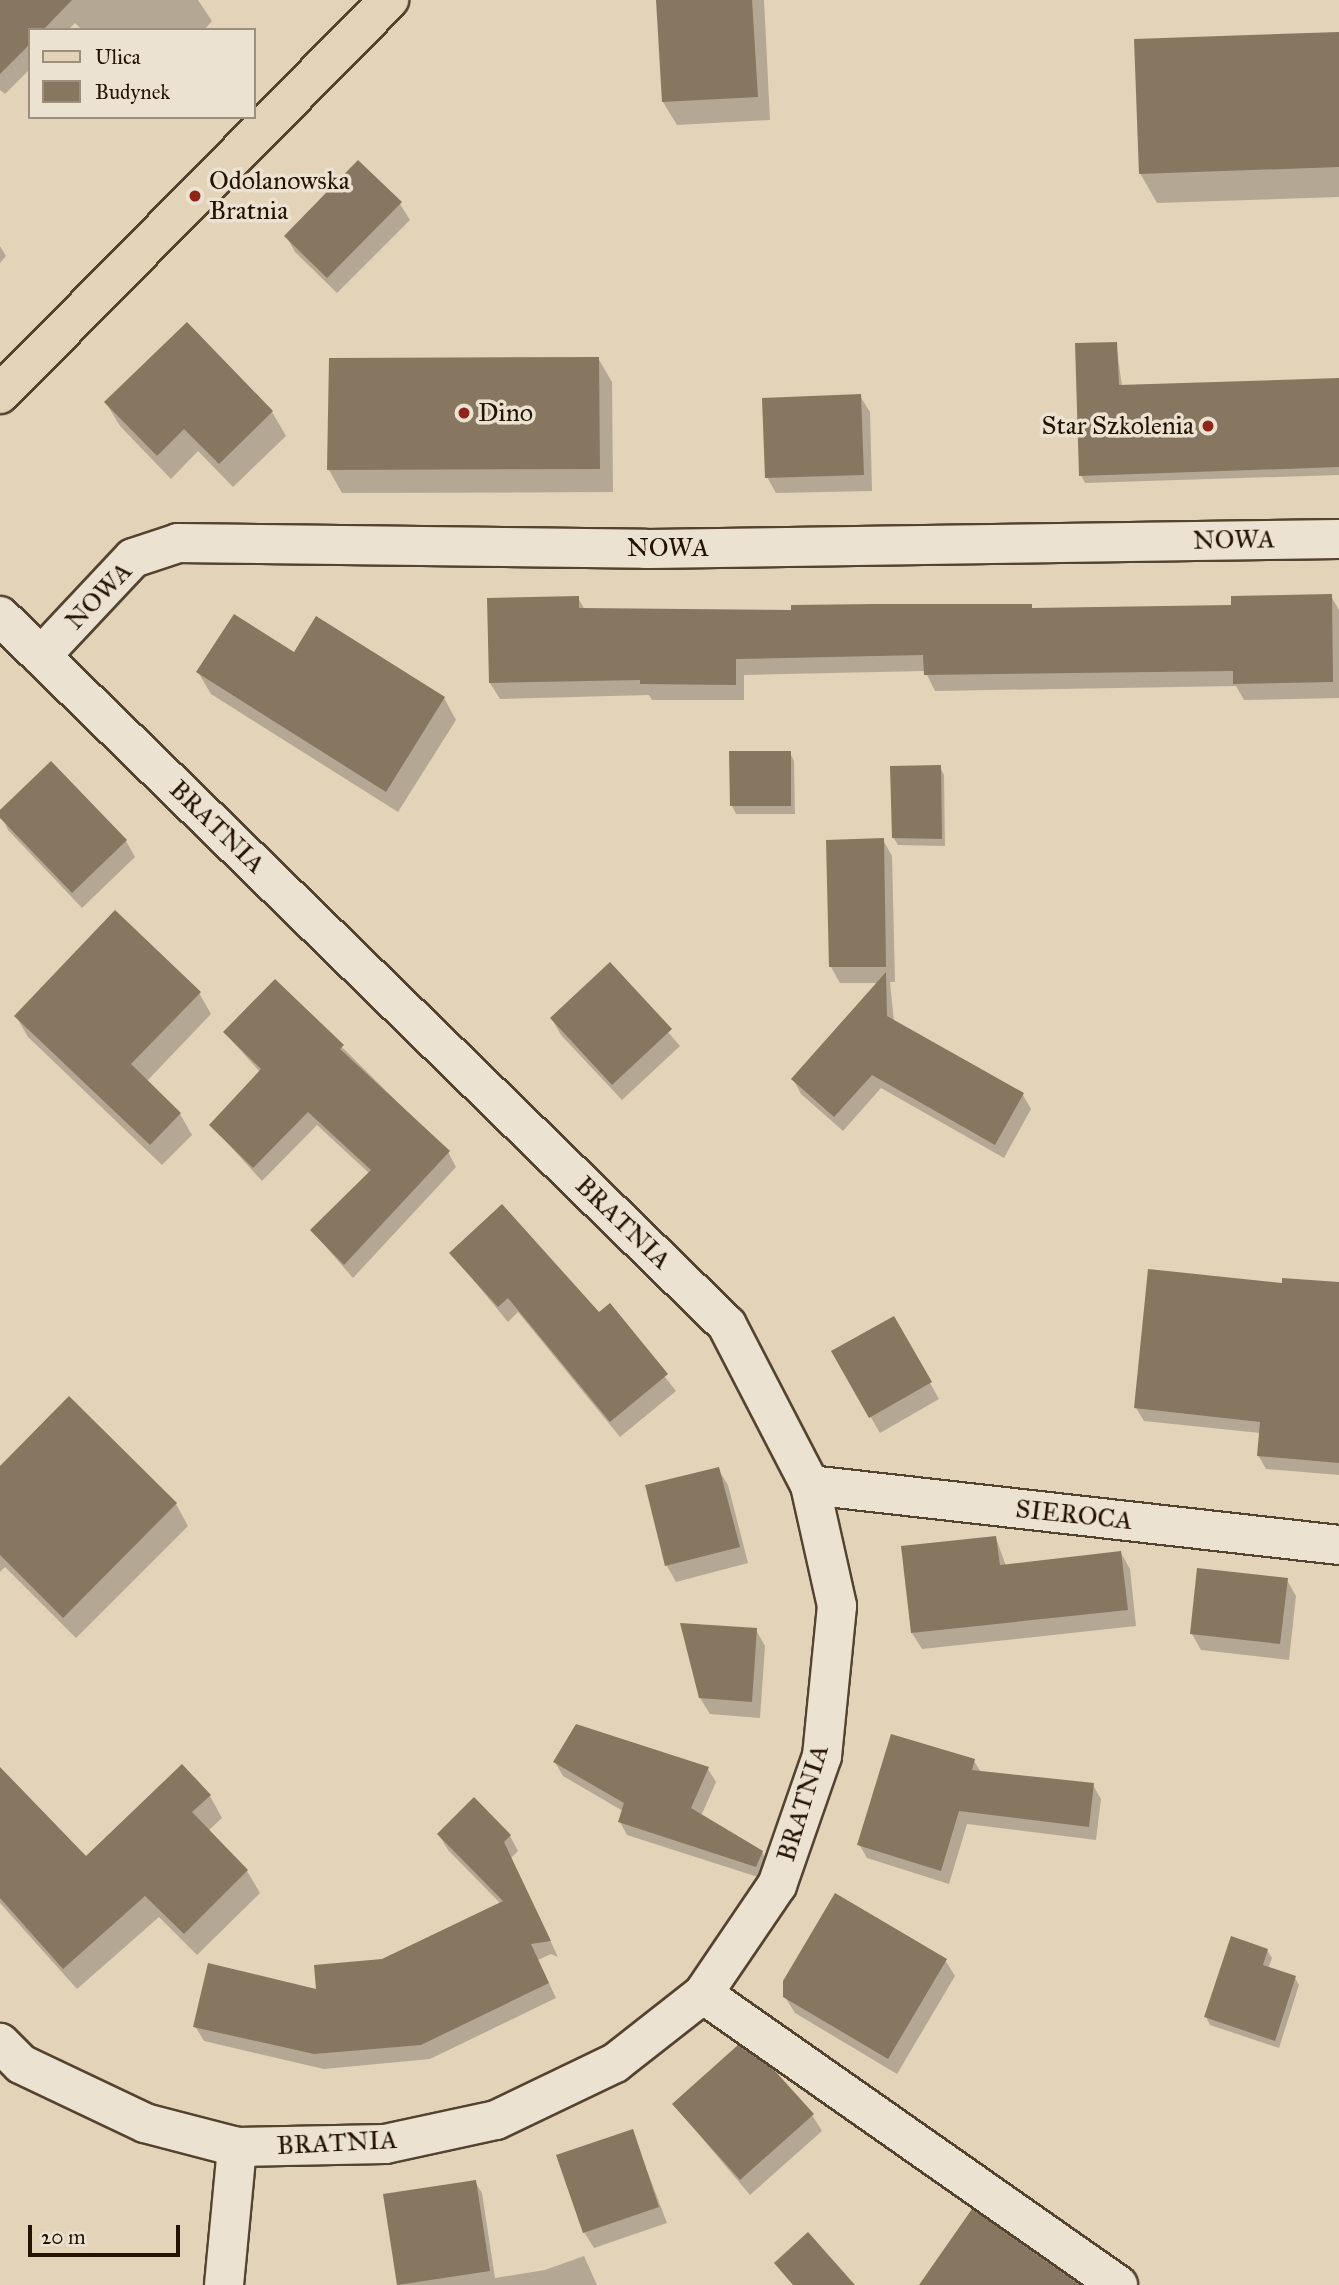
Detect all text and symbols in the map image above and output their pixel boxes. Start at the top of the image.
legend [28,28,256,119]
text: Ulica [95,44,141,70]
text: Budynek [95,79,170,105]
place label: Odolanowska Bratnia [209,165,350,227]
marker: Odolanowska Bratnia [187,188,203,204]
place label: Dino [478,397,533,429]
marker: Dino [456,405,472,421]
place label: Star Szkolenia [1042,410,1194,442]
marker: Star Szkolenia [1200,418,1216,434]
street label: NOWA [1193,524,1275,556]
street label: NOWA [627,532,709,564]
street label: NOWA [59,556,139,636]
street label: BRATNIA [163,774,271,880]
street label: BRATNIA [569,1170,677,1276]
street label: SIEROCA [1014,1493,1134,1537]
street label: BRATNIA [770,1741,836,1865]
street label: BRATNIA [276,2124,398,2162]
scale bar [32,2212,184,2256]
text: 20 m [41,2224,86,2250]

